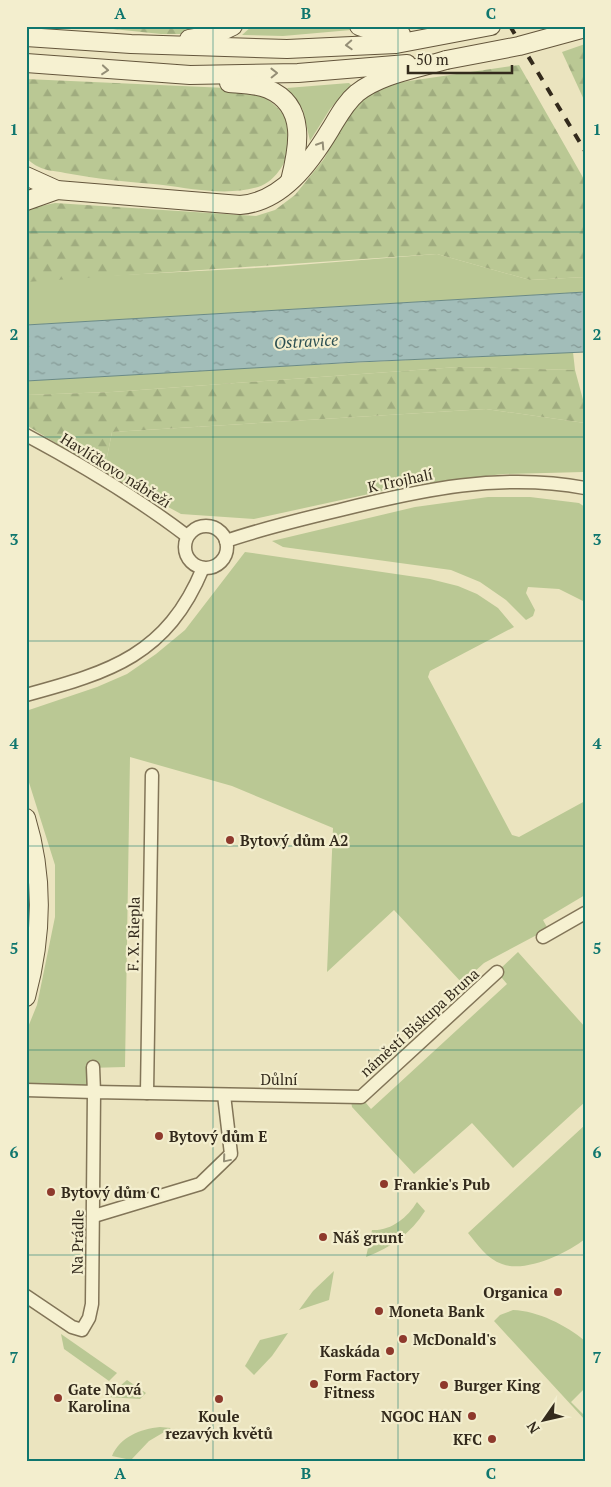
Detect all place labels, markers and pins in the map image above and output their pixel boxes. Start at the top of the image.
place label: Bytový dům A2 [240,830,349,850]
marker: Bytový dům A2 [224,834,236,846]
place label: Bytový dům E [169,1126,267,1146]
marker: Bytový dům E [153,1130,165,1142]
place label: Frankie's Pub [394,1174,490,1194]
marker: Frankie's Pub [378,1178,390,1190]
place label: Bytový dům C [61,1182,160,1202]
marker: Bytový dům C [45,1186,57,1198]
place label: Náš grunt [333,1227,403,1247]
marker: Náš grunt [317,1231,329,1243]
place label: Organica [483,1282,549,1302]
marker: Organica [552,1286,564,1298]
place label: Moneta Bank [389,1301,485,1321]
marker: Moneta Bank [373,1305,385,1317]
place label: McDonald's [413,1329,497,1349]
marker: McDonald's [397,1333,409,1345]
place label: Kaskáda [320,1341,381,1361]
marker: Kaskáda [384,1345,396,1357]
place label: Form Factory Fitness [324,1365,420,1402]
place label: Burger King [454,1375,541,1395]
marker: Form Factory Fitness [308,1378,320,1390]
place label: Gate Nová Karolina [68,1379,142,1416]
marker: Burger King [438,1379,450,1391]
marker: Gate Nová Karolina [52,1392,64,1404]
marker: Koule rezavých květů [213,1393,225,1405]
place label: Koule rezavých květů [165,1406,273,1443]
place label: NGOC HAN [381,1406,463,1426]
marker: NGOC HAN [466,1410,478,1422]
place label: KFC [453,1429,482,1449]
marker: KFC [486,1433,498,1445]

